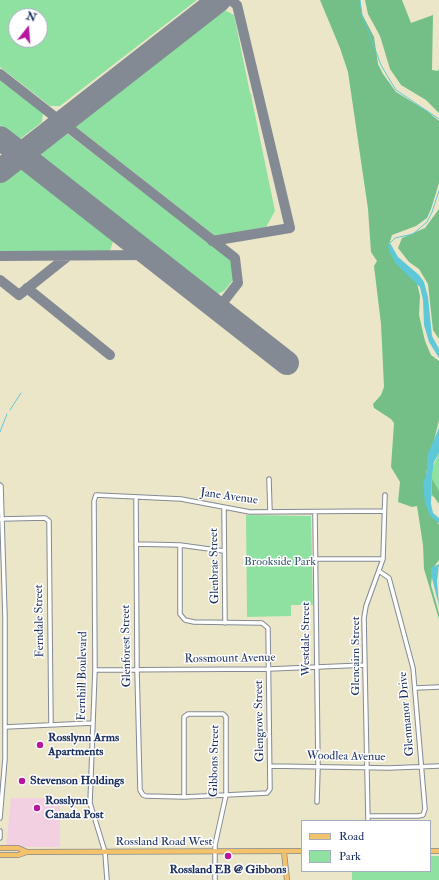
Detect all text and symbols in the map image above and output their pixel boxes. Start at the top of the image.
north arrow [8,8,48,48]
text: N [25,9,38,25]
street label: Jane Avenue [199,486,259,508]
street label: Glenbrae Street [207,528,223,604]
park label: Brookside Park [244,555,316,569]
street label: Ferndale Street [32,584,48,658]
street label: Westdale Street [299,602,313,676]
street label: Glenforest Street [119,604,135,688]
street label: Glencairn Street [349,616,363,696]
street label: Fernhill Boulevard [75,631,91,721]
street label: Rossmount Avenue [184,651,276,667]
street label: Glenmanor Drive [396,671,418,757]
street label: Glengrove Street [252,680,268,762]
street label: Gibbons Street [207,725,223,797]
place label: Rosslynn Arms Apartments [48,731,119,759]
marker: Rosslynn Arms Apartments [35,740,45,750]
street label: Woodlea Avenue [306,749,386,765]
place label: Stevenson Holdings [30,774,124,788]
marker: Stevenson Holdings [17,776,27,786]
place label: Rosslynn Canada Post [45,794,104,822]
marker: Rosslynn Canada Post [32,803,42,813]
legend [301,820,431,872]
text: Road [339,829,364,844]
street label: Rossland Road West [116,835,212,849]
text: Park [339,849,361,864]
marker: Rossland EB @ Gibbons [223,851,233,861]
place label: Rossland EB @ Gibbons [170,863,286,877]

